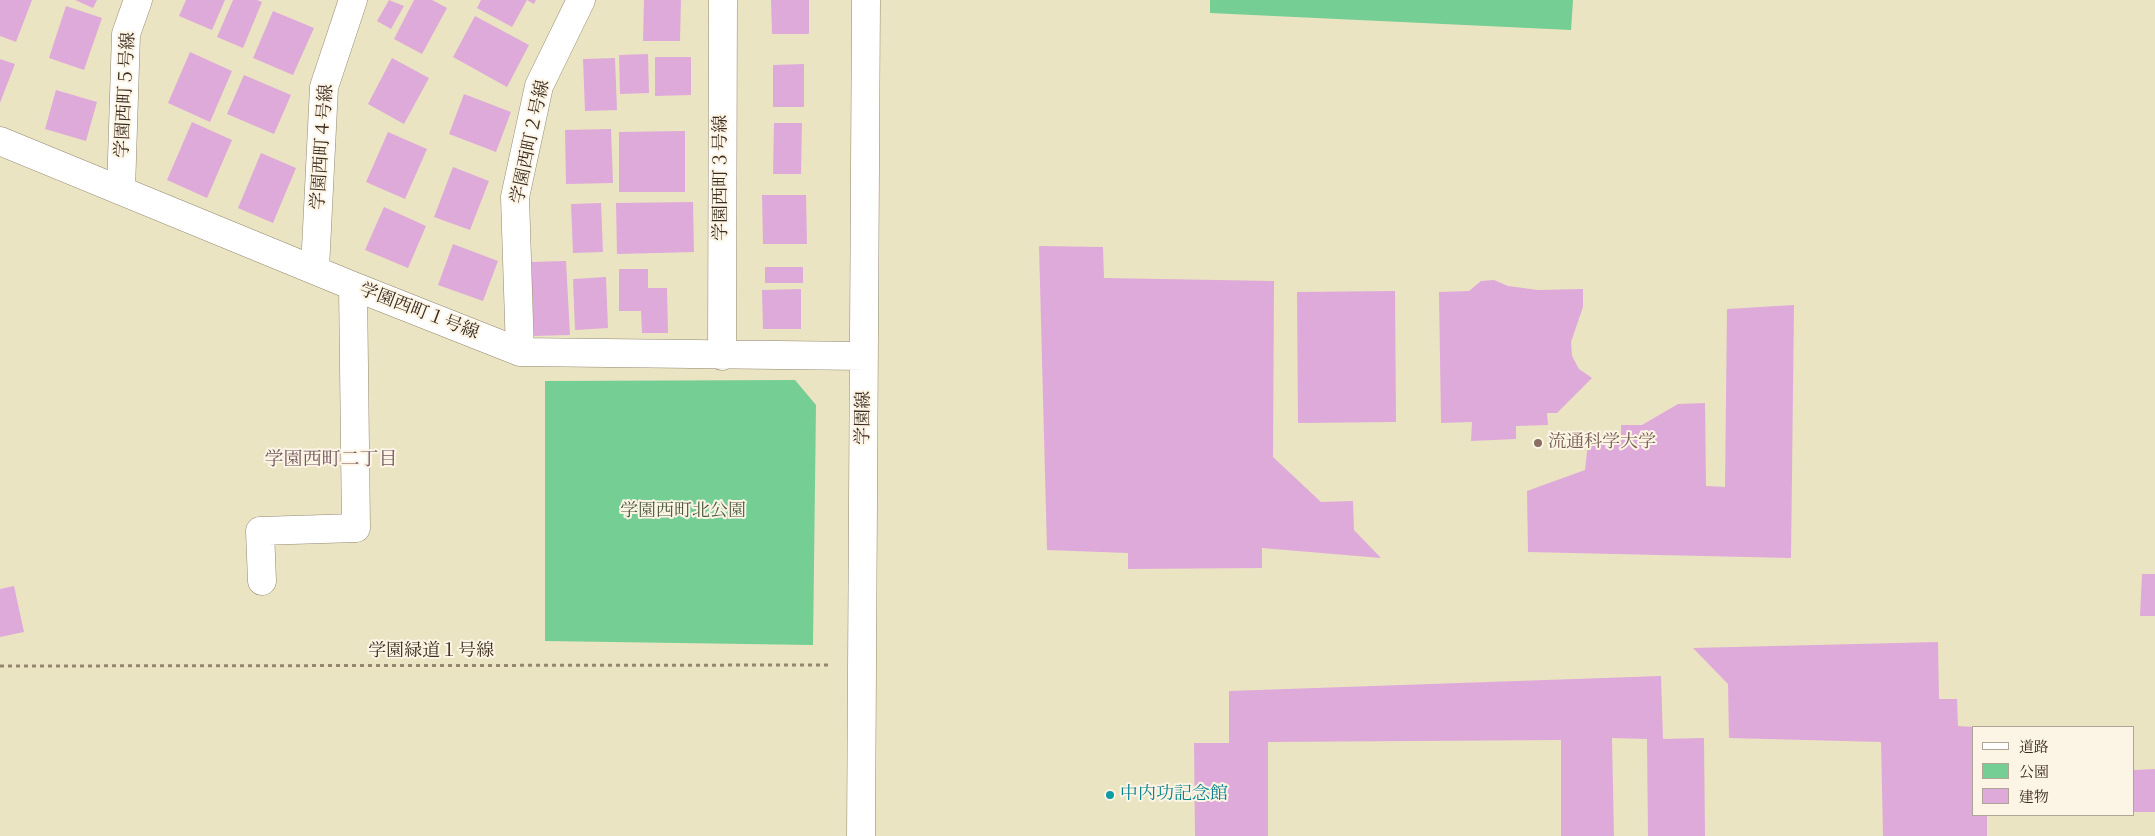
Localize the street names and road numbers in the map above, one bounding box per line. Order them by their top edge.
street label: 学園西町５号線 [112,32,140,158]
street label: 学園西町２号線 [507,78,555,206]
street label: 学園西町４号線 [308,83,338,211]
street label: 学園西町３号線 [711,115,733,241]
street label: 学園西町１号線 [356,279,482,345]
street label: 学園線 [853,391,875,445]
street label: 学園緑道１号線 [368,641,494,663]

